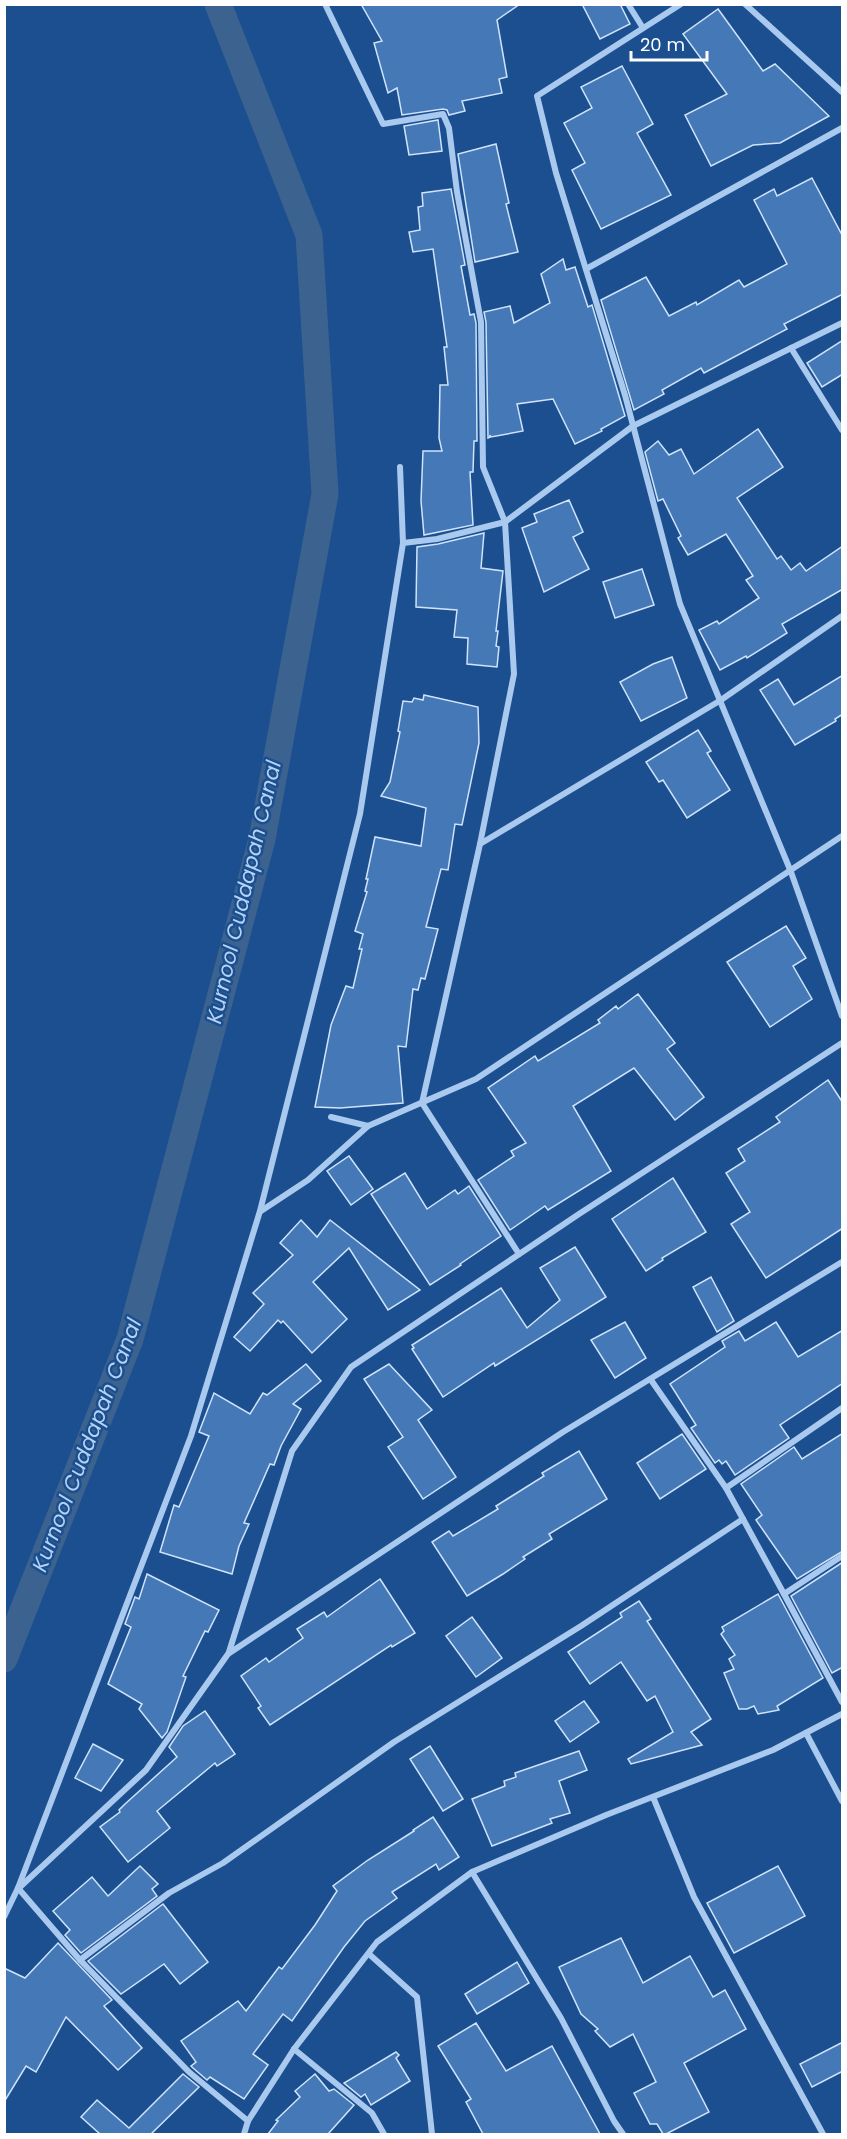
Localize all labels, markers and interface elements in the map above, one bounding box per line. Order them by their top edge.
scale bar [631,24,708,62]
text: 20 m [640,32,685,57]
water label: Kurnool Cuddapah Canal [199,757,288,1026]
water label: Kurnool Cuddapah Canal [25,1313,149,1576]

